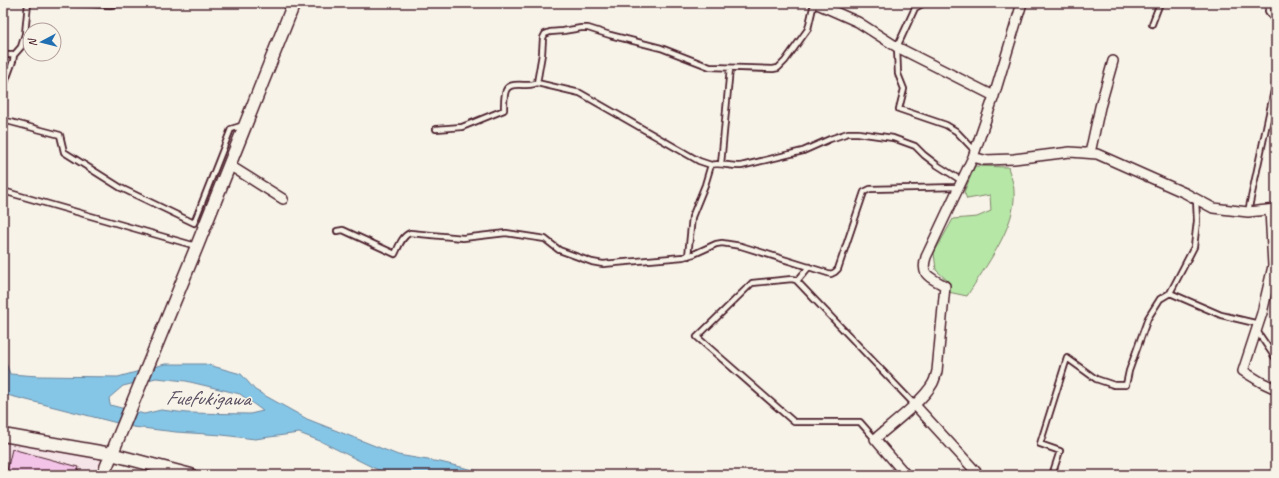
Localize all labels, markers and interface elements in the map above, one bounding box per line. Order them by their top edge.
north arrow [22,22,62,62]
text: N [24,37,39,47]
water label: Fuefukigawa [165,384,253,412]

